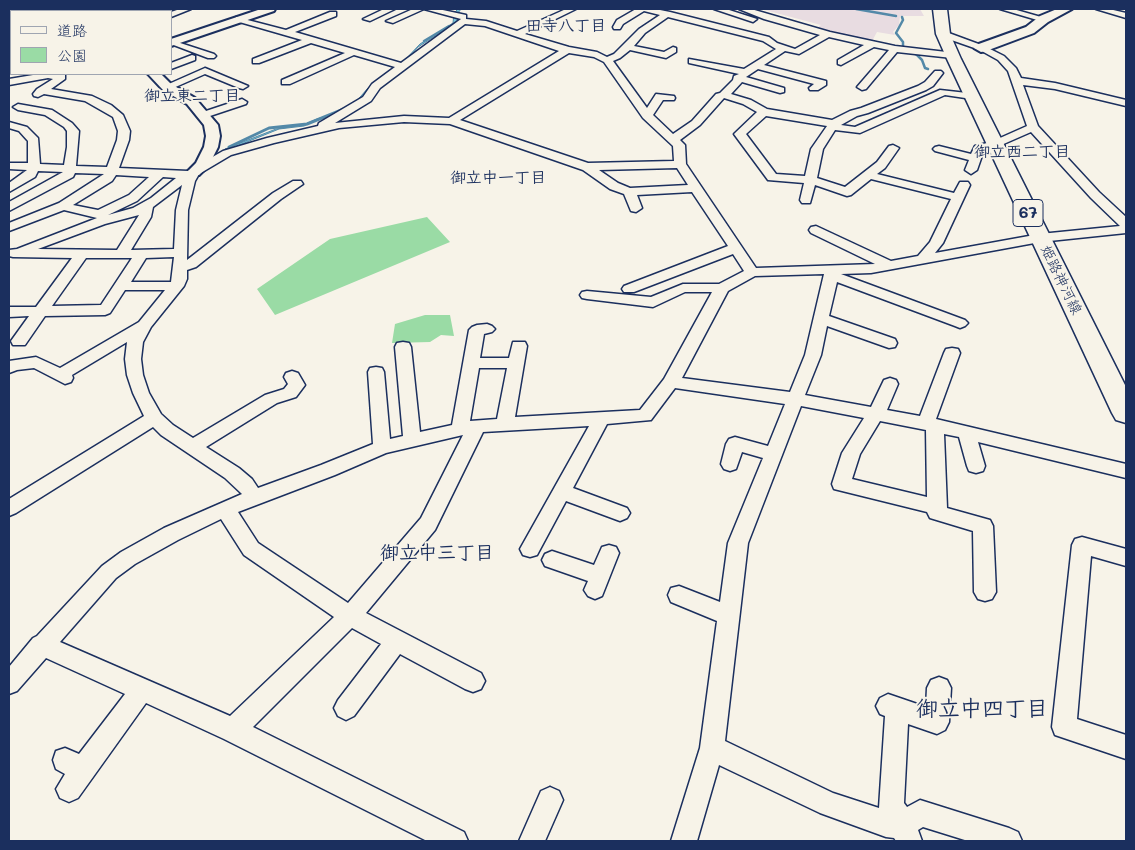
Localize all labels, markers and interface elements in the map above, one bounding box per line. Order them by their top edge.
legend [10,10,172,75]
district label: 田寺八丁目 [526,16,606,36]
text: 道路 [57,20,87,40]
text: 公園 [57,45,87,65]
district label: 御立東二丁目 [144,86,240,106]
district label: 御立西二丁目 [974,142,1070,162]
district label: 御立中一丁目 [450,168,546,188]
road number: 67 [1013,200,1043,227]
street label: 姫路神河線 [1036,242,1086,318]
district label: 御立中三丁目 [380,542,494,564]
district label: 御立中四丁目 [916,696,1048,722]

